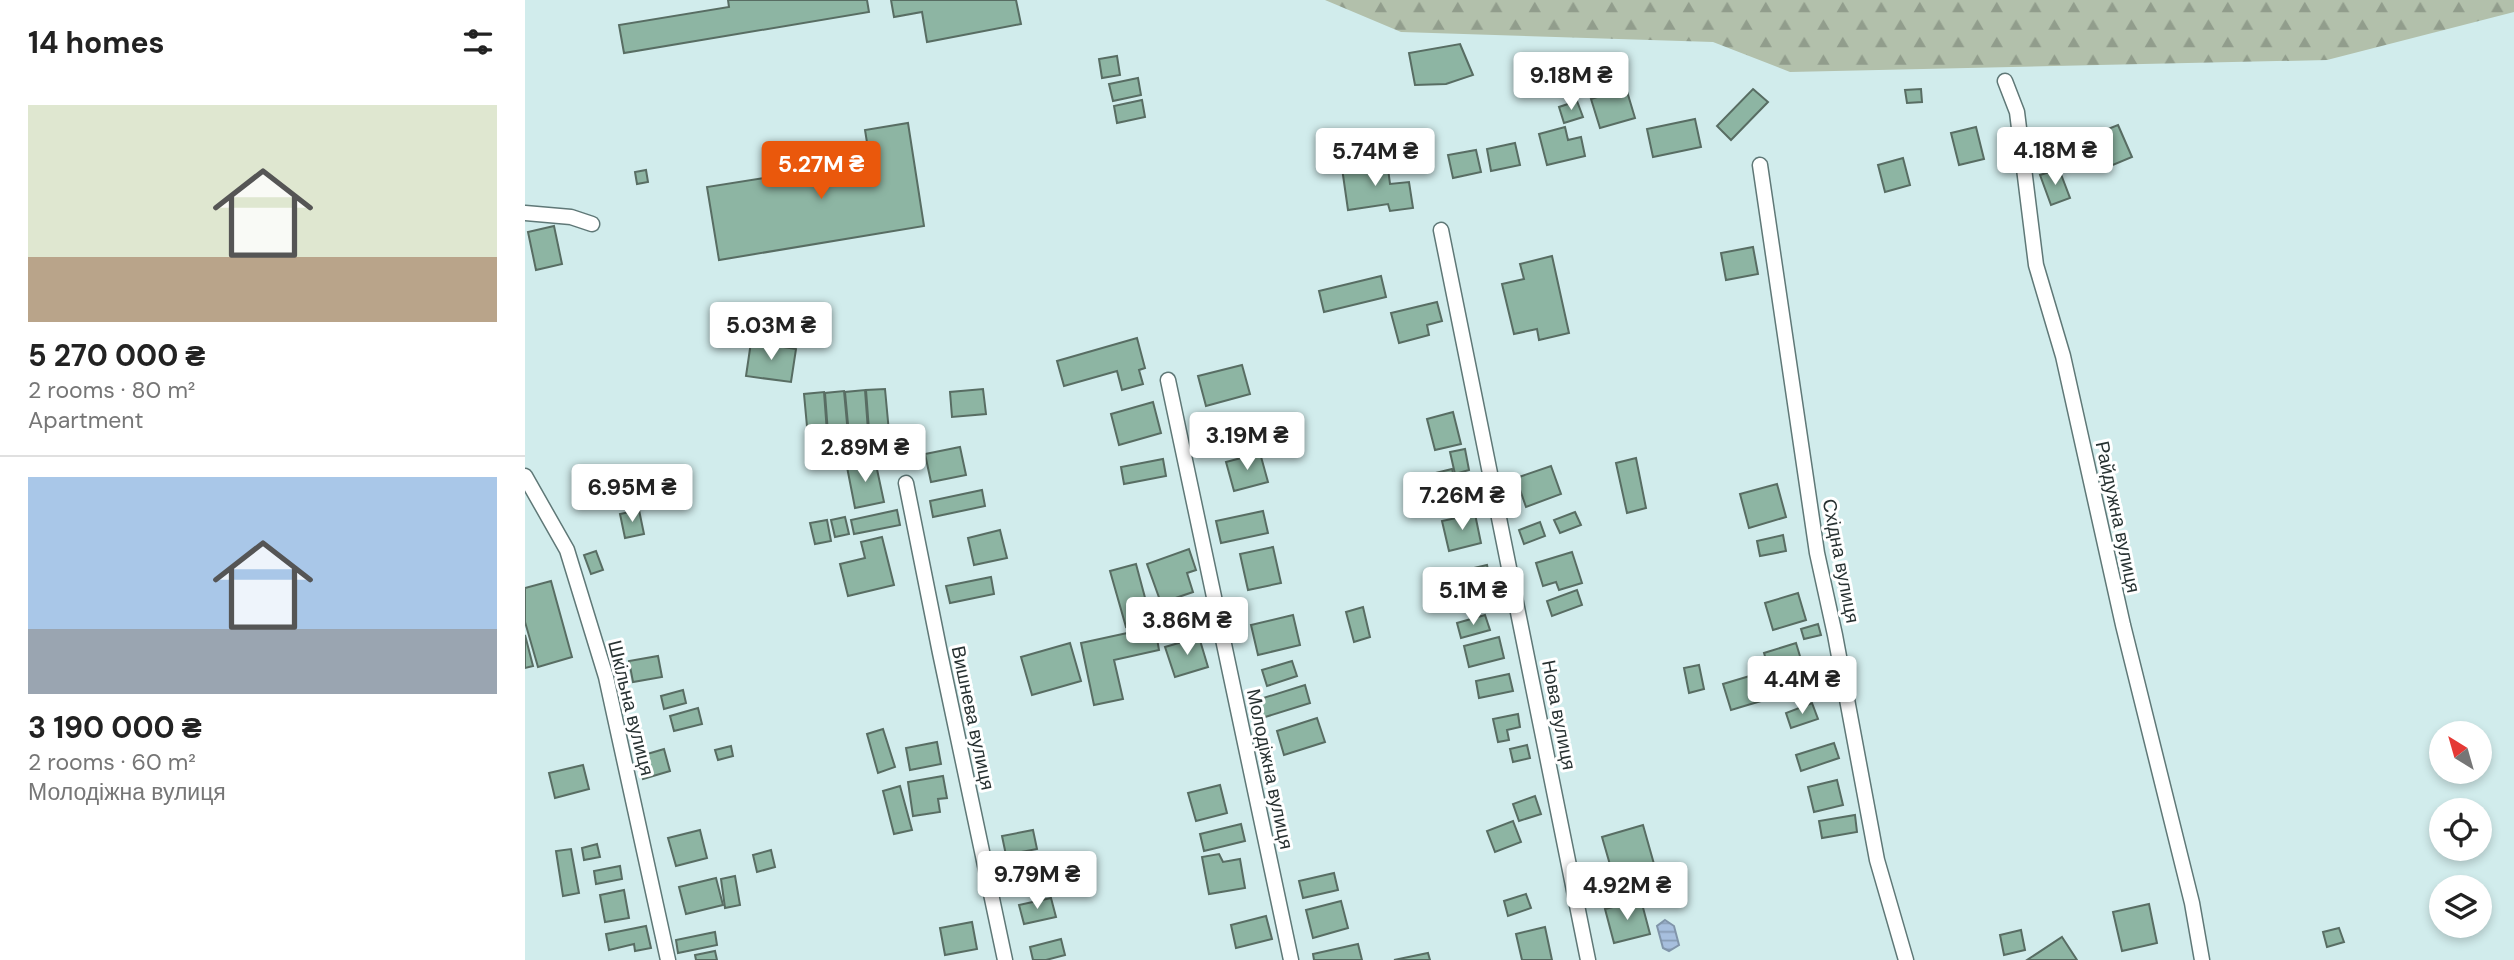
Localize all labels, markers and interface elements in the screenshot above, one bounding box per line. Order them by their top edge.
text: 14 homes [28,23,165,62]
icon: filters [459,23,497,61]
pin: 9.18M ₴ [1506,52,1636,112]
text: 9.18M ₴ [1529,60,1613,90]
pin: 5.74M ₴ [1310,128,1440,188]
pin: 4.18M ₴ [1990,128,2120,187]
text: 4.18M ₴ [2013,135,2097,165]
text: 5.74M ₴ [1332,136,1418,166]
pin: 5.27M ₴ [756,142,886,201]
text: 5.27M ₴ [778,149,864,179]
icon: home [200,150,326,276]
pin: 5.03M ₴ [706,302,836,362]
text: 5.03M ₴ [726,310,816,340]
text: 5 270 000 ₴ [28,336,205,375]
text: 2 rooms · 80 m² [28,375,195,405]
text: Apartment [28,405,143,435]
pin: 3.19M ₴ [1182,412,1312,472]
text: 3.19M ₴ [1205,420,1289,450]
pin: 2.89M ₴ [800,424,930,484]
text: 2.89M ₴ [821,432,909,462]
street label: Райдужна вулиця [2090,439,2146,595]
pin: 6.95M ₴ [567,464,697,524]
text: 6.95M ₴ [588,472,676,502]
pin: 7.26M ₴ [1397,472,1527,532]
text: 7.26M ₴ [1419,480,1505,510]
street label: Східна вулиця [1817,497,1865,625]
icon: home [200,522,326,648]
pin: 5.1M ₴ [1416,568,1530,627]
text: 5.1M ₴ [1439,575,1507,605]
pin: 3.86M ₴ [1122,598,1252,657]
text: 3.86M ₴ [1142,605,1232,635]
street label: Шкільна вулиця [602,638,660,778]
street label: Вишнева вулиця [946,644,1000,792]
pin: 4.4M ₴ [1745,656,1859,716]
street label: Нова вулиця [1536,658,1582,772]
text: 4.4M ₴ [1764,664,1840,694]
street label: Молодіжна вулиця [1241,686,1299,852]
text: 3 190 000 ₴ [28,708,202,747]
north arrow [2429,721,2492,784]
map controls [2429,721,2492,938]
text: 2 rooms · 60 m² [28,747,196,777]
text: Молодіжна вулиця [28,777,226,807]
button: locate [2429,798,2492,861]
pin: 9.79M ₴ [972,852,1102,911]
text: 9.79M ₴ [994,859,1080,889]
pin: 4.92M ₴ [1562,862,1692,922]
text: 4.92M ₴ [1583,870,1671,900]
button: layers [2429,875,2492,938]

